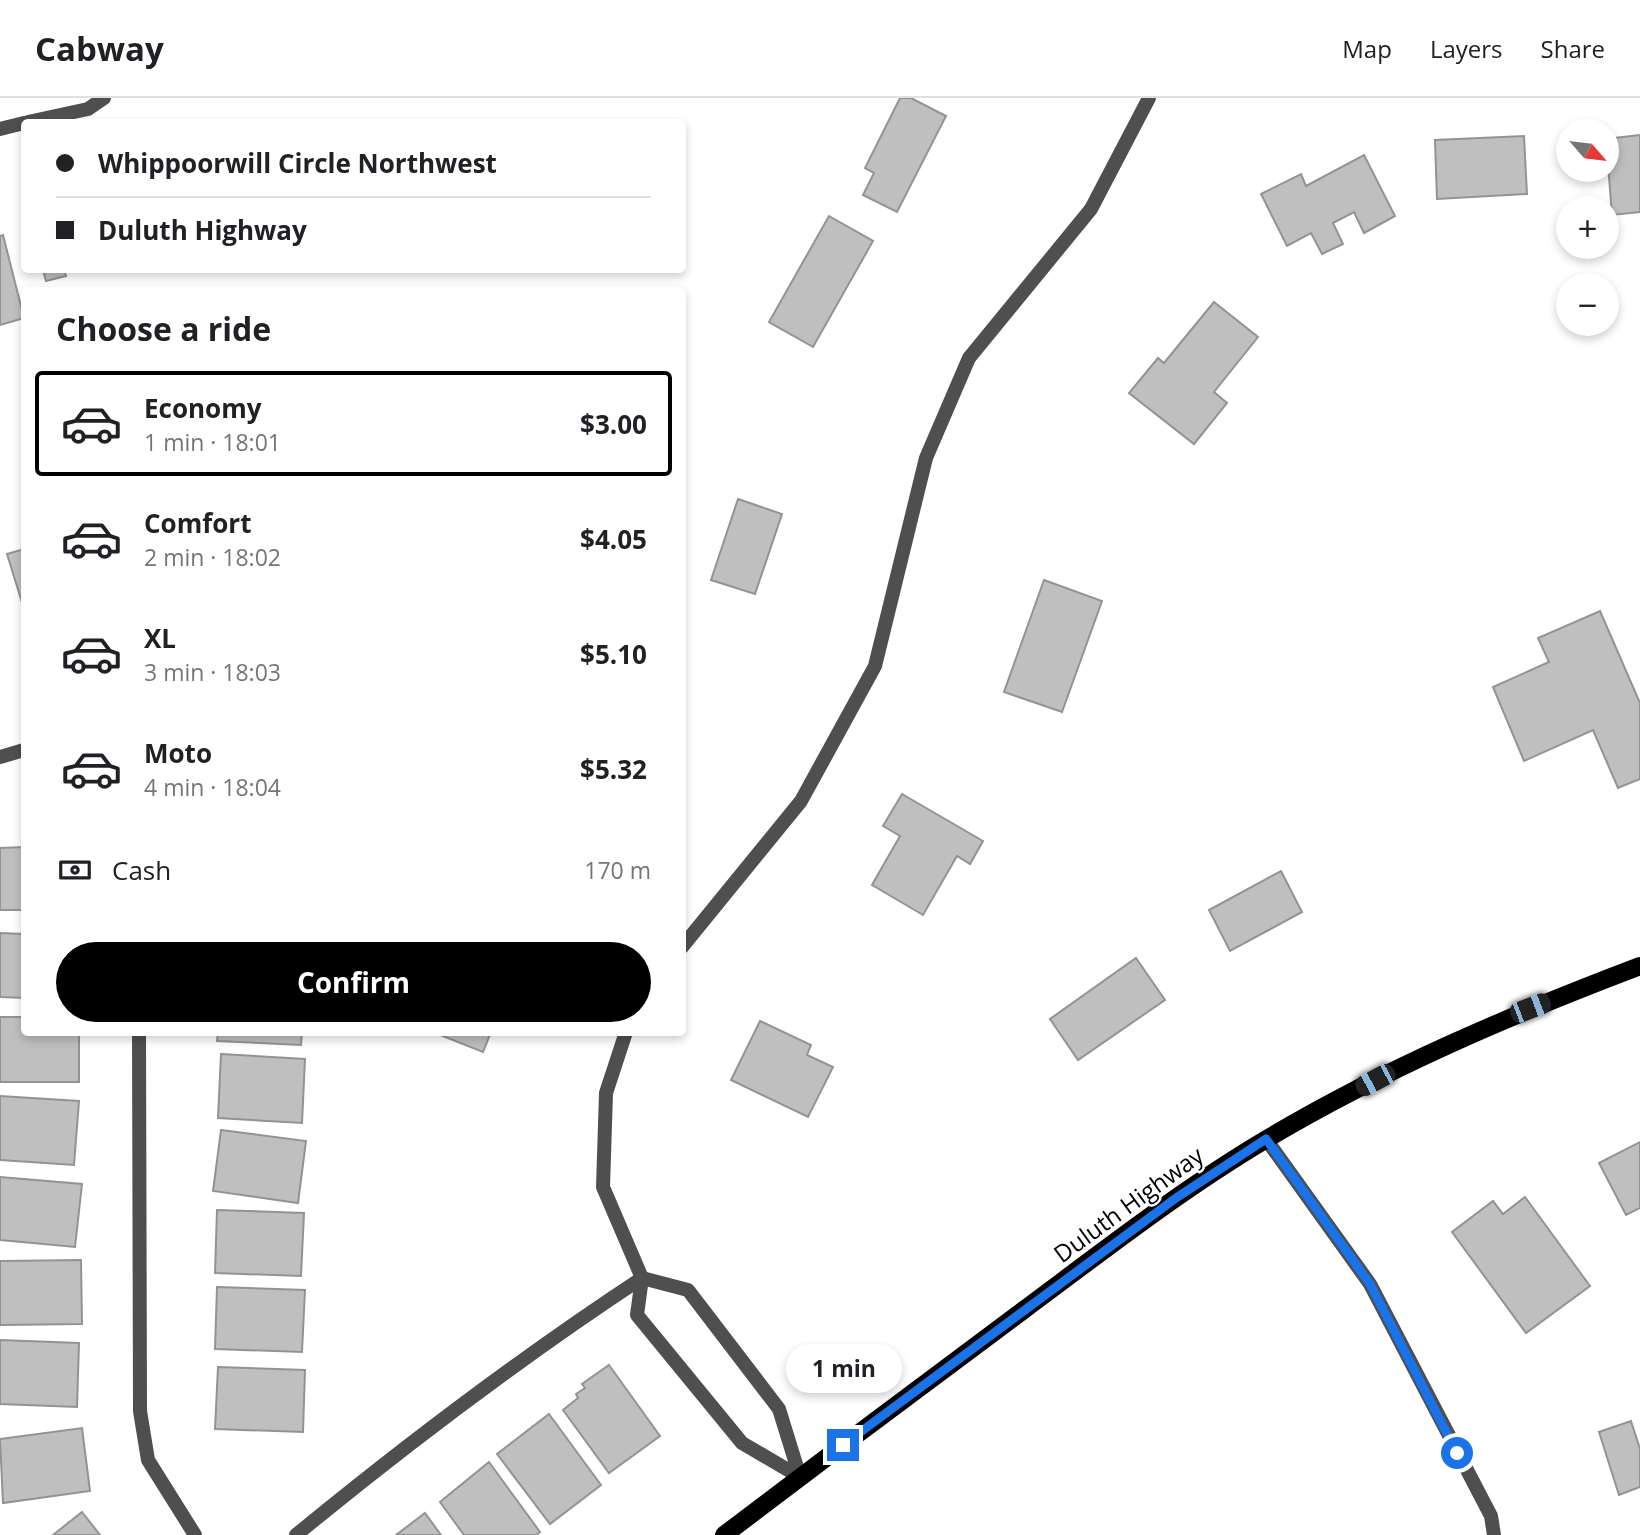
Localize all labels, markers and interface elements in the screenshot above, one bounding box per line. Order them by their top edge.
text: Cabway [35,26,164,71]
text: Map [1342,32,1392,65]
text: Layers [1430,32,1503,65]
text: Share [1541,32,1605,65]
north arrow [1556,119,1619,182]
map controls [1556,119,1619,336]
text: Whippoorwill Circle Northwest [98,145,497,181]
button: + [1556,196,1619,259]
text: Duluth Highway [98,212,307,248]
button: − [1556,273,1619,336]
text: Choose a ride [56,307,271,350]
text: Economy [144,390,262,426]
icon: car [60,392,123,455]
text: $3.00 [580,406,647,442]
text: 1 min · 18:01 [144,426,281,458]
text: Comfort [144,505,251,541]
icon: car [60,507,123,570]
text: $4.05 [580,521,647,557]
text: 2 min · 18:02 [144,541,281,573]
text: XL [144,620,176,656]
icon: car [60,622,123,685]
text: $5.10 [580,636,647,672]
text: 3 min · 18:03 [144,656,281,688]
text: Moto [144,735,212,771]
icon: car [60,737,123,800]
text: $5.32 [580,751,647,787]
text: 4 min · 18:04 [144,771,281,803]
icon: cash [56,851,94,889]
text: Cash [112,852,171,888]
text: 170 m [584,854,651,886]
button: Confirm [56,942,651,1022]
car [1507,991,1554,1025]
car [1352,1061,1399,1099]
street label: Duluth Highway [1046,1138,1210,1270]
callout: 1 min [785,1344,901,1392]
text: 1 min [812,1352,876,1384]
route end [827,1429,859,1461]
route start [1441,1437,1473,1469]

